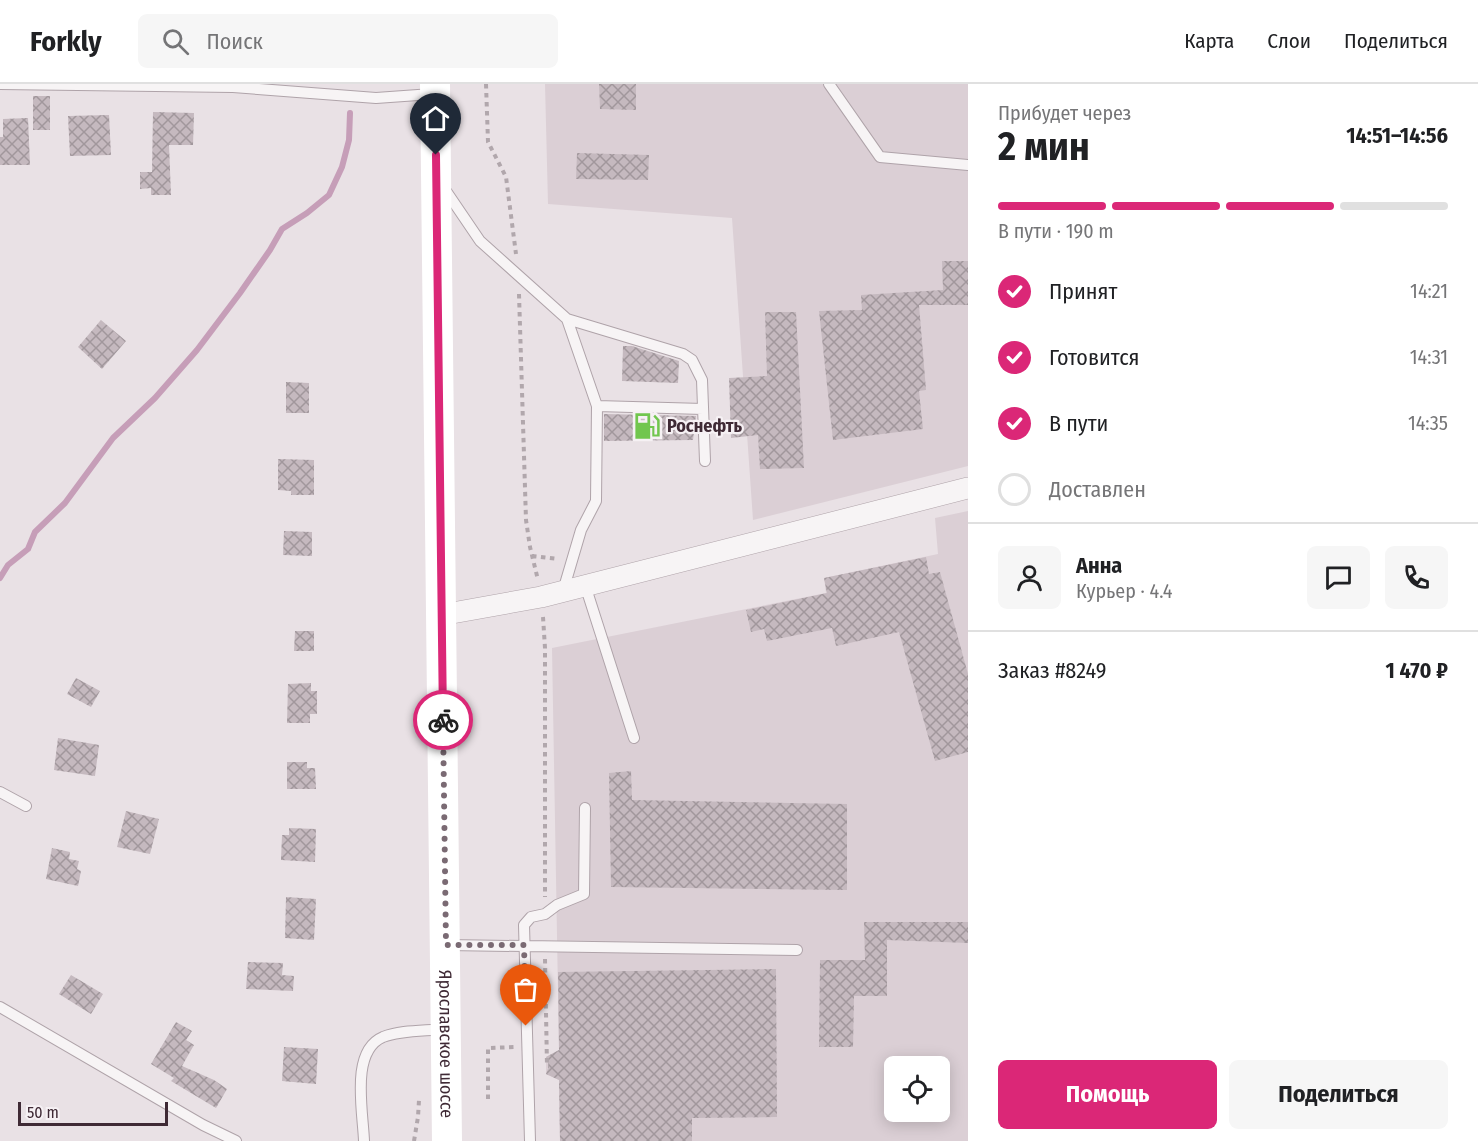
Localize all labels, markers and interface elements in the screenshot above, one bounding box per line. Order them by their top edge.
search box [138,14,558,68]
text: Forkly [30,25,102,58]
icon: search [159,25,192,58]
text: Поиск [207,28,263,55]
text: Карта [1184,28,1234,54]
text: Слои [1267,28,1311,54]
text: Поделиться [1344,28,1448,54]
pin [410,93,461,155]
text: Прибудет через [998,101,1131,125]
icon: home [419,102,452,135]
text: 14:51–14:56 [1346,122,1448,149]
text: 2 мин [998,124,1090,170]
text: В пути · 190 m [998,219,1114,243]
icon: check [998,275,1031,308]
text: Принят [1049,278,1117,305]
text: 14:21 [1410,279,1448,303]
icon: check [998,341,1031,374]
text: Готовится [1049,344,1140,371]
text: 14:31 [1410,345,1448,369]
icon: check [998,407,1031,440]
text: В пути [1049,410,1108,437]
fuel station icon: Роснефть [632,411,662,441]
text: 14:35 [1408,411,1448,435]
place label: Роснефть [667,415,742,437]
text: Доставлен [1049,476,1146,503]
button: person [998,546,1061,609]
button: chat [1307,546,1370,609]
button: phone [1385,546,1448,609]
text: Анна [1076,552,1122,579]
text: Курьер · 4.4 [1076,579,1172,603]
text: Заказ #8249 [998,657,1106,684]
text: 1 470 ₽ [1386,657,1448,684]
courier [413,690,473,750]
icon: bike [427,704,460,737]
pin [500,964,551,1026]
street label: Ярославское шоссе [434,970,458,1118]
icon: bag [509,973,542,1006]
map controls [884,1056,950,1122]
button: locate [884,1056,950,1122]
button: Помощь [998,1060,1217,1129]
button: Поделиться [1229,1060,1448,1129]
scale bar [18,1099,168,1126]
text: 50 m [27,1103,59,1122]

